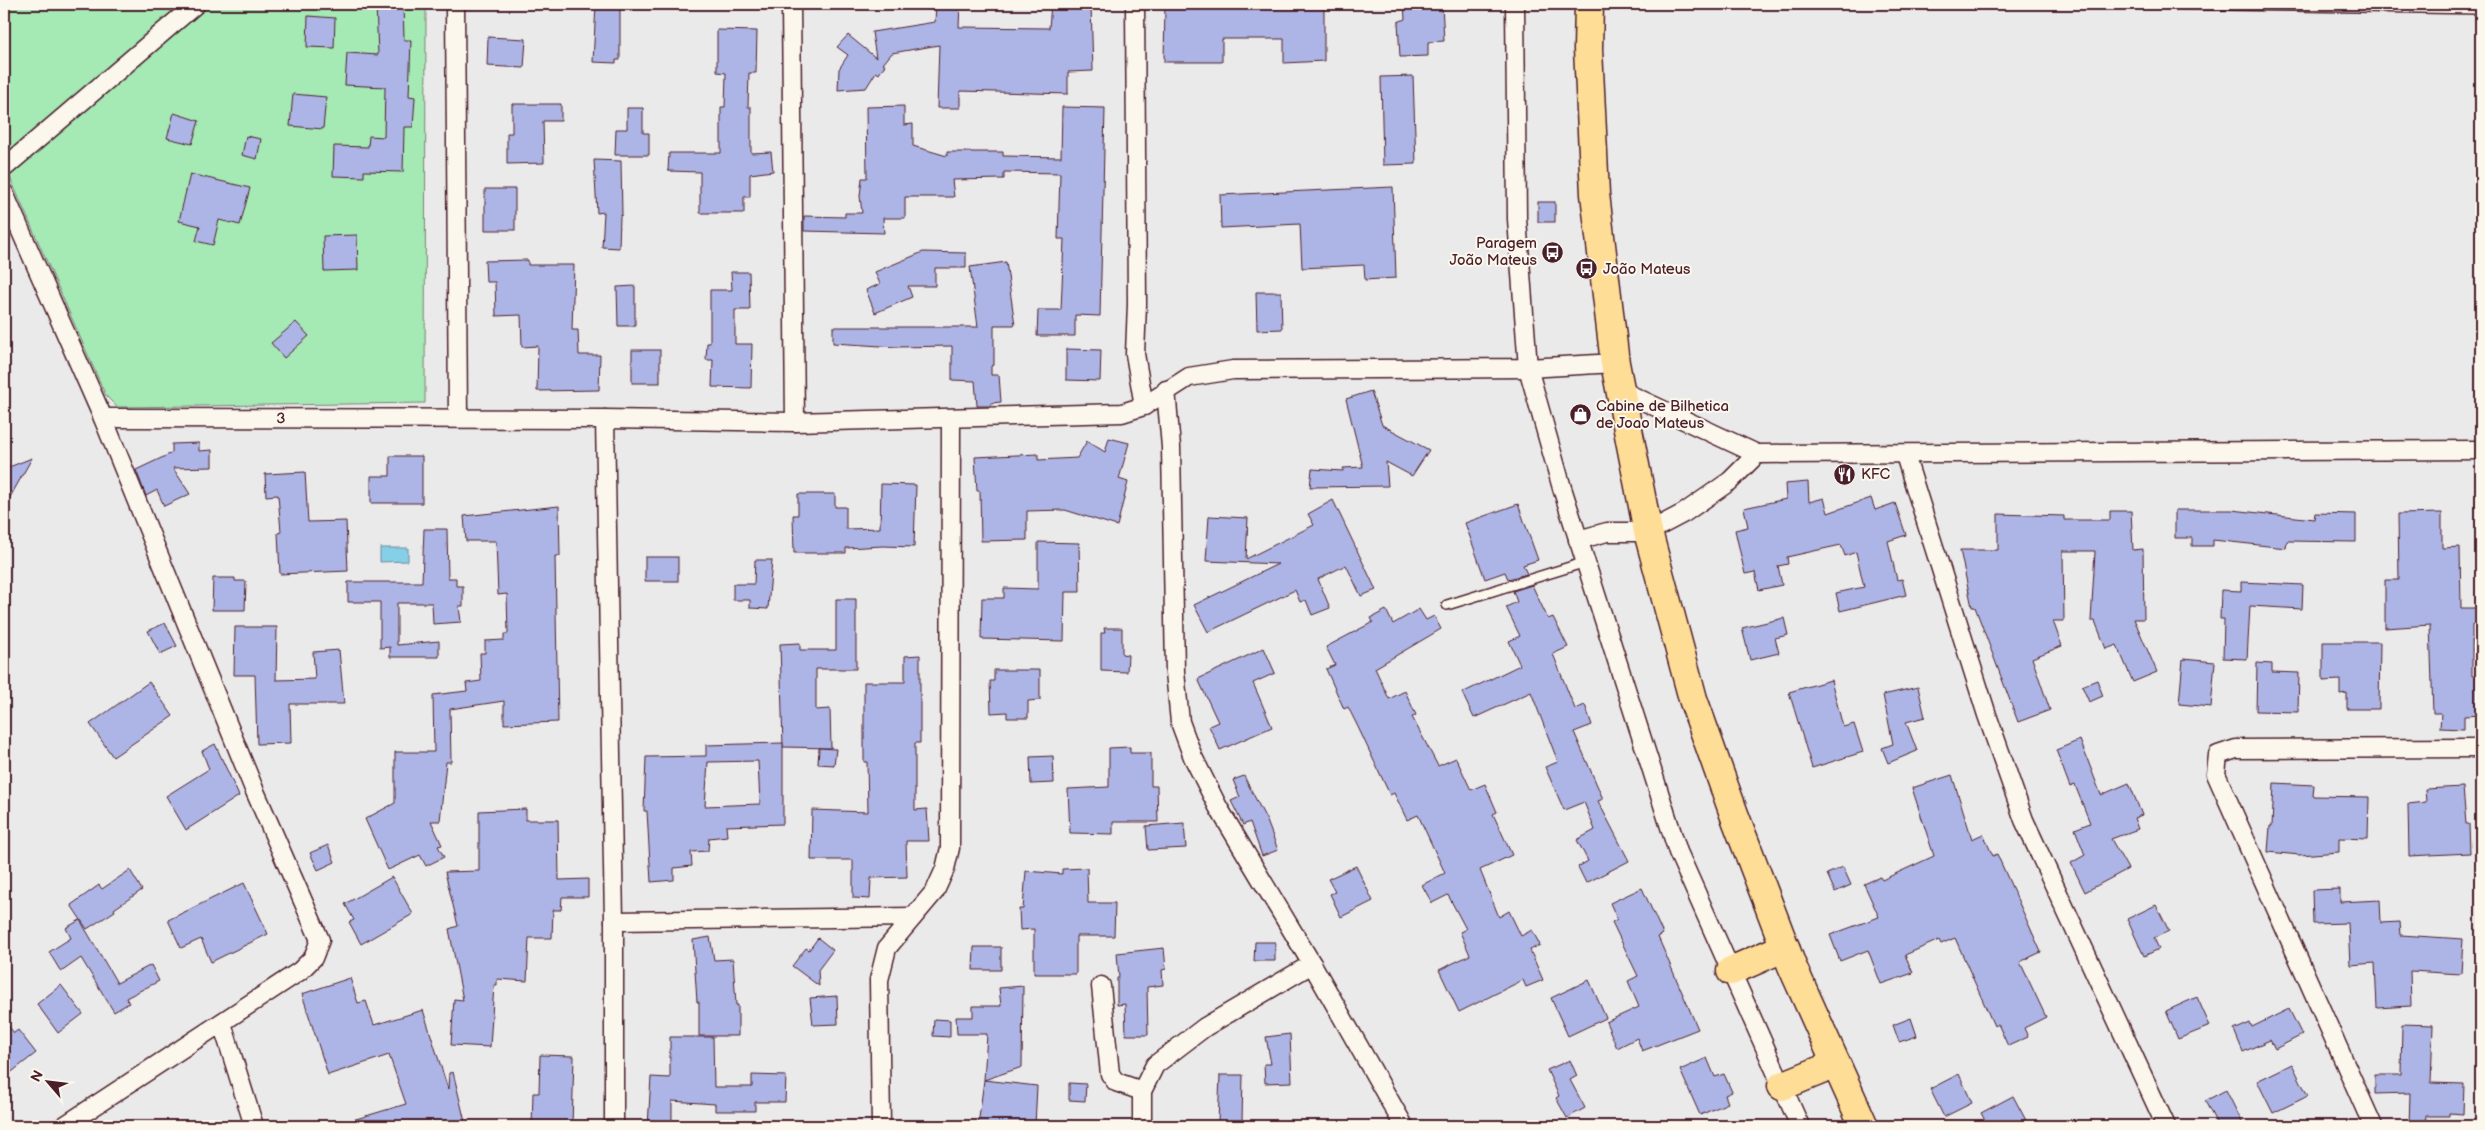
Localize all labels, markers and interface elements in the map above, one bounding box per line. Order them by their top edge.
place label: Paragem João Mateus [1450,234,1538,270]
bus stop icon: Paragem João Mateus [1541,240,1565,264]
bus stop icon: João Mateus [1575,257,1599,281]
place label: João Mateus [1603,260,1691,279]
place label: Cabine de Bilhetica de Joao Mateus [1596,397,1729,433]
shop icon: Cabine de Bilhetica de Joao Mateus [1568,403,1592,427]
street label: 3 [276,409,286,428]
restaurant icon: KFC [1833,462,1857,486]
place label: KFC [1861,465,1891,484]
north arrow [22,1058,72,1108]
text: N [27,1067,47,1085]

